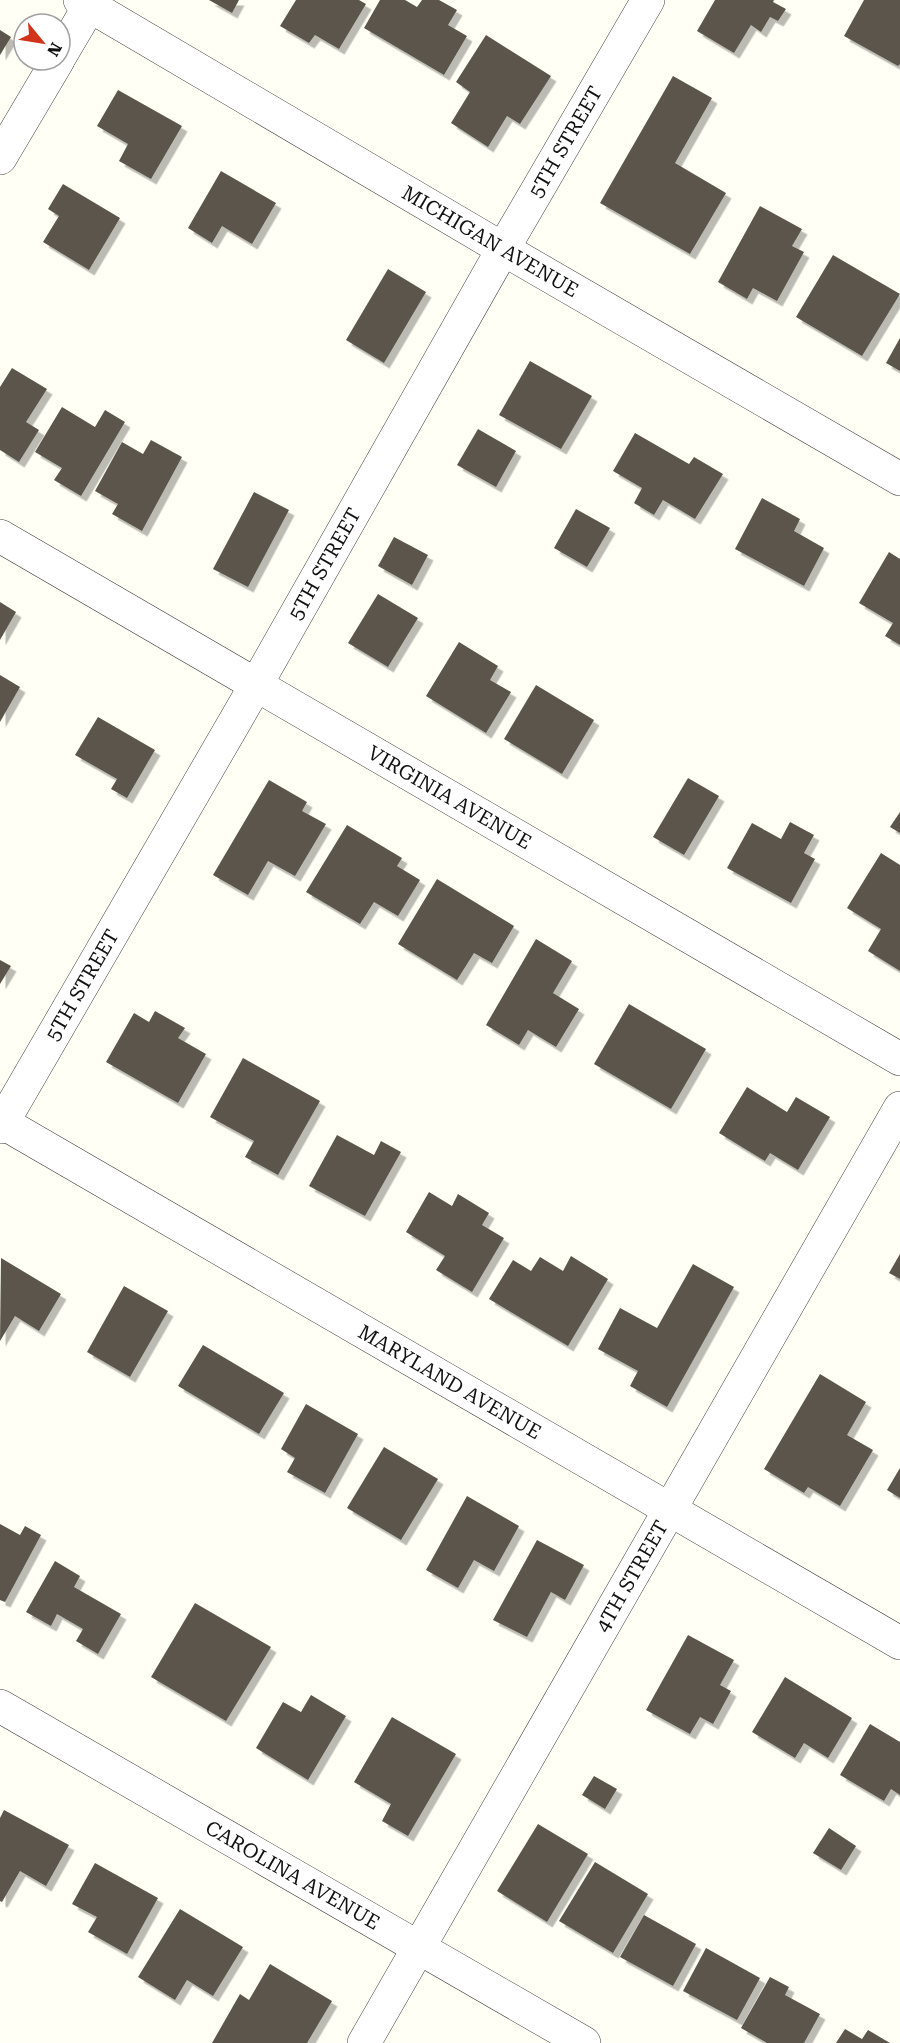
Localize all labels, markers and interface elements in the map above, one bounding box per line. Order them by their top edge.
north arrow [12,12,72,72]
text: N [43,39,66,59]
street label: 5TH STREET [524,82,607,202]
street label: MICHIGAN AVENUE [398,180,583,302]
street label: 5TH STREET [283,504,366,624]
street label: VIRGINIA AVENUE [363,740,536,854]
street label: 5TH STREET [41,925,124,1045]
street label: MARYLAND AVENUE [354,1319,546,1444]
street label: 4TH STREET [590,1516,673,1636]
street label: CAROLINA AVENUE [201,1815,384,1935]

